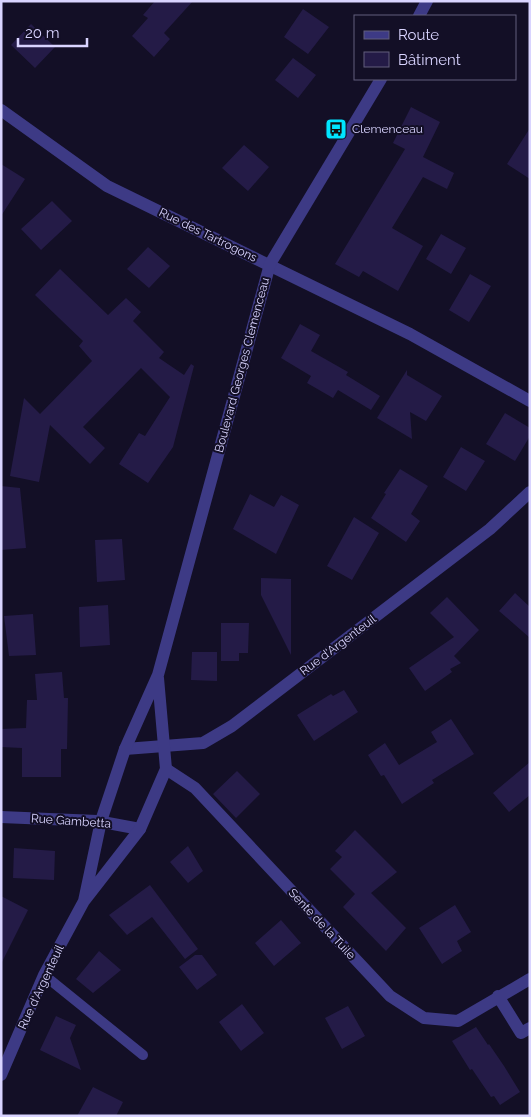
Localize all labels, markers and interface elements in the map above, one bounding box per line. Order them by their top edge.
scale bar [18,15,86,47]
legend [354,15,516,80]
text: 20 m [25,24,60,42]
text: Route [398,26,439,44]
text: Bâtiment [398,51,461,69]
bus stop icon: Clemenceau [324,117,348,141]
place label: Clemenceau [352,122,423,136]
street label: Rue des Tartrogons [157,205,259,265]
street label: Boulevard Georges Clemenceau [212,276,272,454]
street label: Rue d'Argenteuil [297,611,379,678]
street label: Rue Gambetta [31,811,111,831]
street label: Sente de la Tuile [286,886,358,962]
street label: Rue d'Argenteuil [15,942,67,1031]

